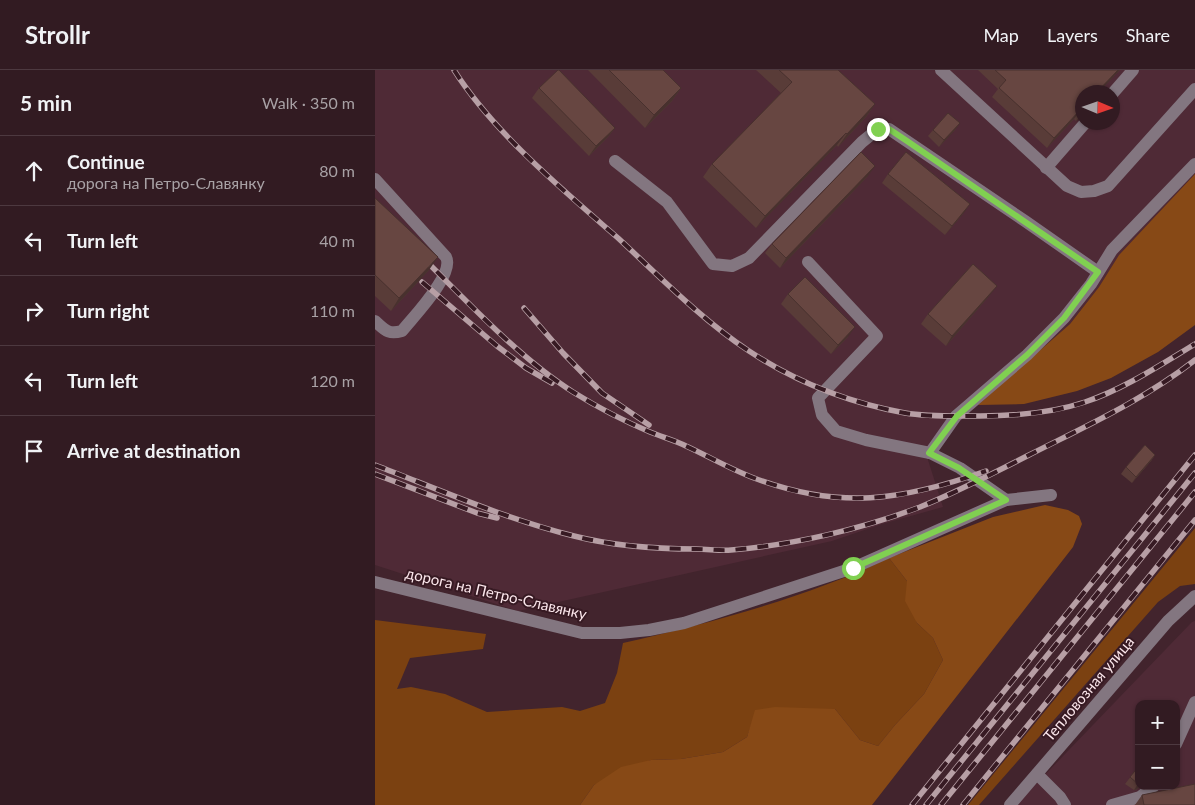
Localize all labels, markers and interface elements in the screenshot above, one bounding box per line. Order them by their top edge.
text: Strollr [25,20,90,49]
text: Map [983,24,1019,46]
text: Layers [1047,24,1098,46]
text: Share [1126,24,1170,46]
north arrow [1075,85,1120,130]
text: 5 min [20,90,72,115]
text: Walk · 350 m [262,93,355,112]
route end [867,118,890,141]
text: Continue [67,150,145,173]
icon: ahead [20,157,48,185]
text: 80 m [319,161,355,180]
text: дорога на Петро-Славянку [67,173,265,192]
icon: left [20,227,48,255]
text: Turn left [67,229,138,252]
text: 40 m [319,231,355,250]
icon: right [20,297,48,325]
text: Turn right [67,299,149,322]
text: 110 m [310,301,355,320]
icon: left [20,367,48,395]
text: Turn left [67,369,138,392]
text: 120 m [310,371,355,390]
icon: arrive [20,437,48,465]
text: Arrive at destination [67,439,240,462]
route start [842,557,865,580]
street label: дорога на Петро-Славянку [404,563,589,623]
street label: Тепловозная улица [1039,632,1137,744]
map controls [1135,700,1180,790]
button: + [1135,700,1180,745]
button: − [1135,745,1180,790]

